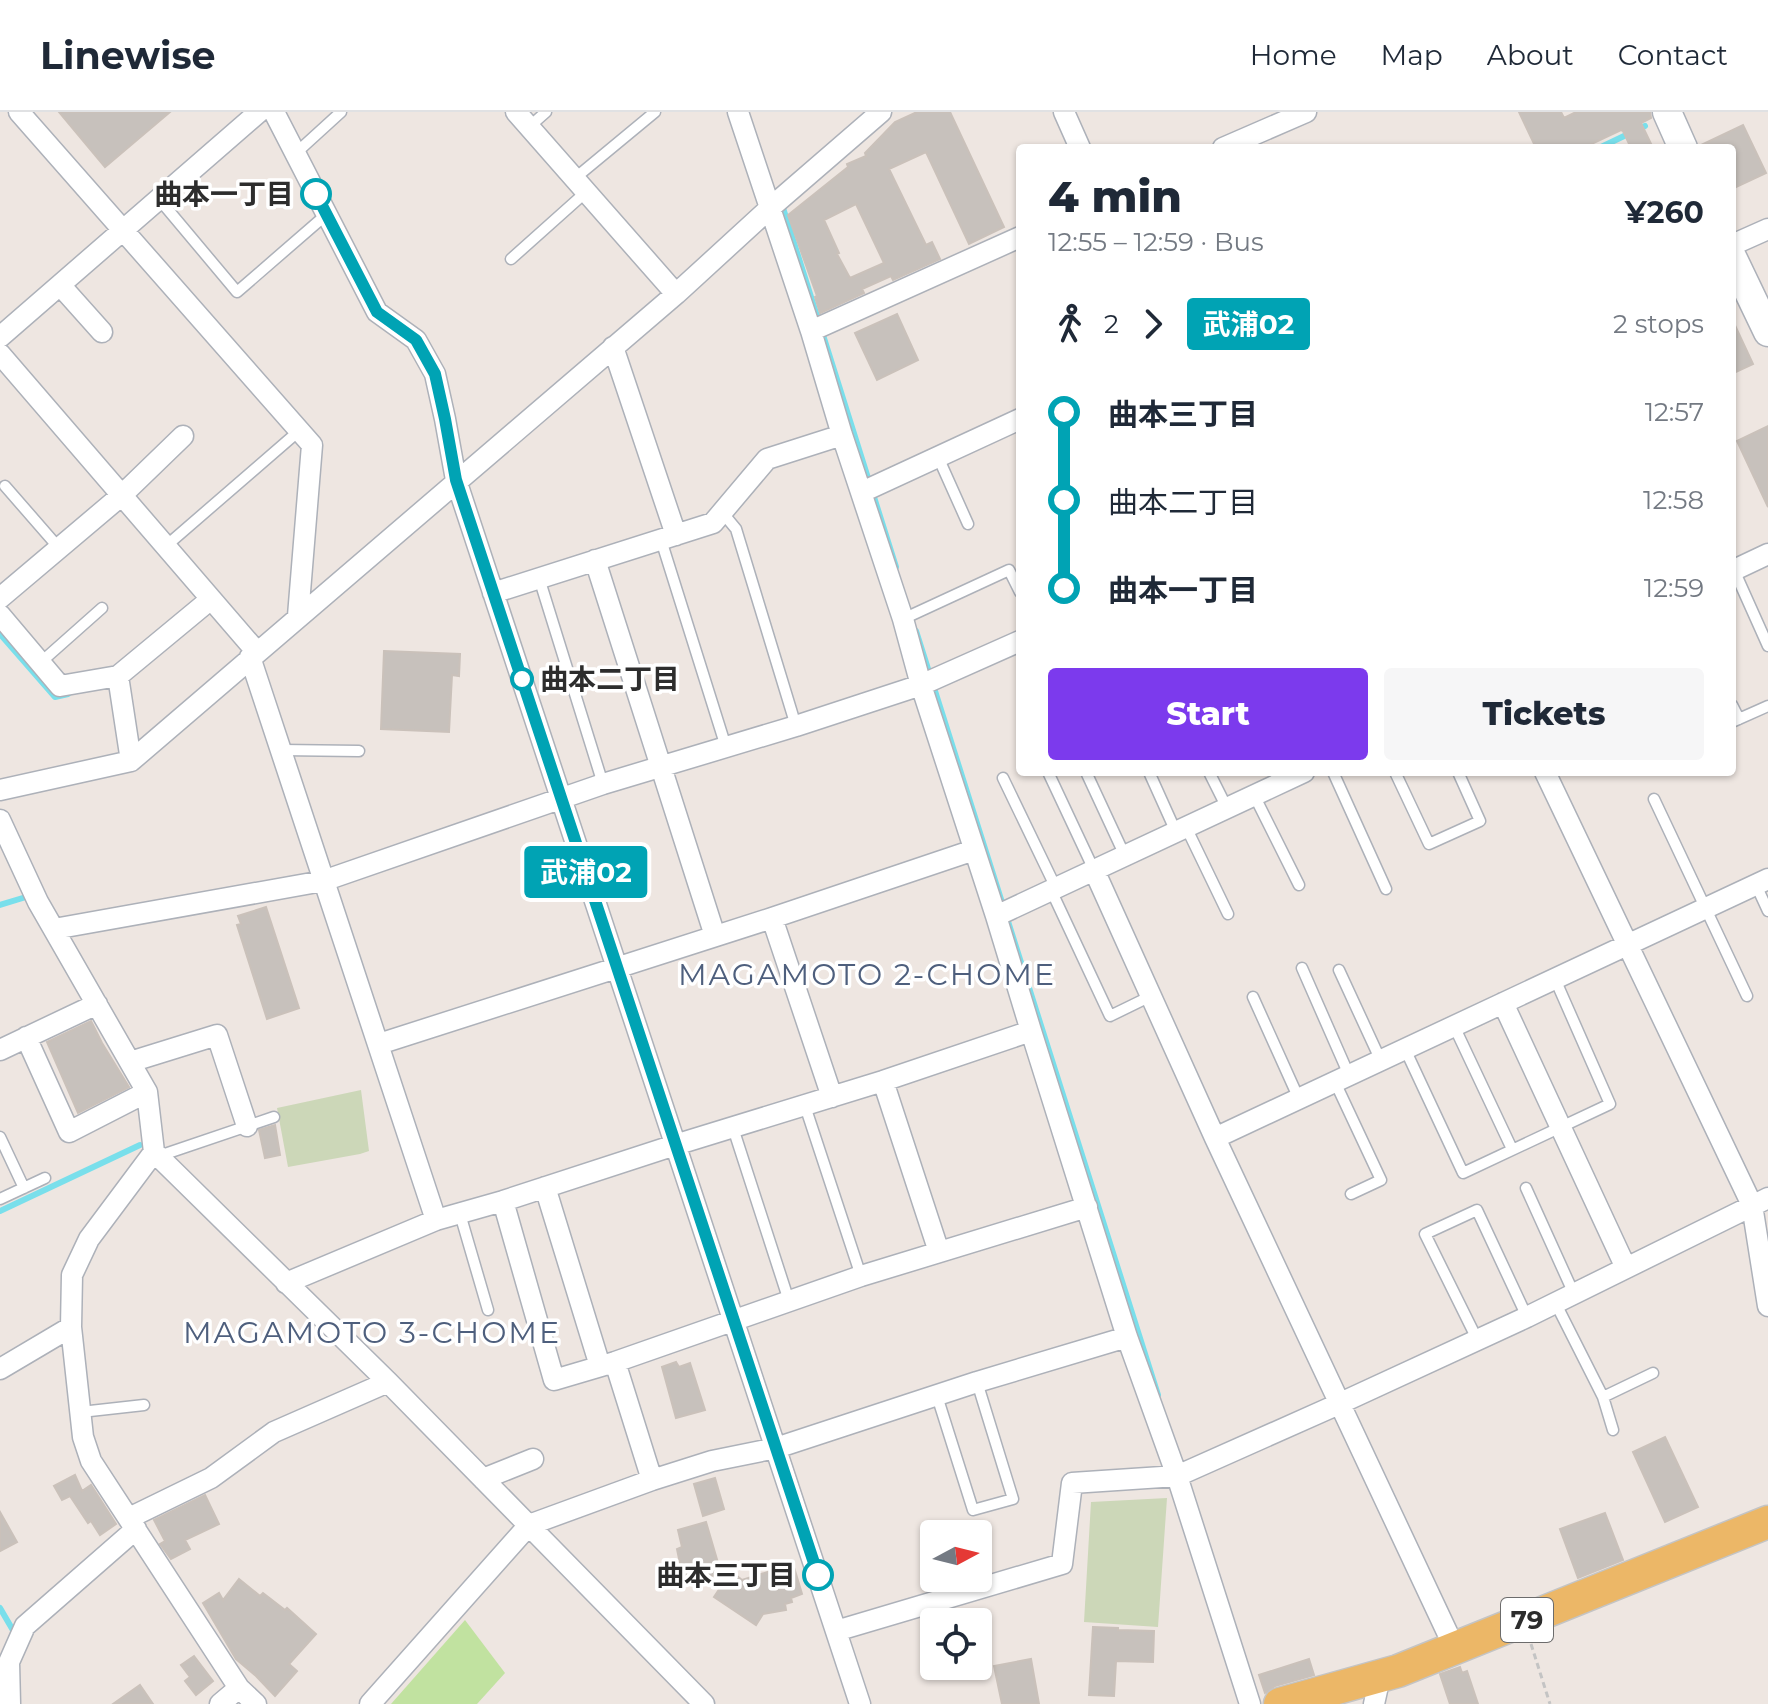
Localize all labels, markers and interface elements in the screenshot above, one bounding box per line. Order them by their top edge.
text: Linewise [40,32,216,79]
text: Home [1250,38,1337,72]
text: Map [1381,38,1443,72]
text: About [1487,38,1574,72]
text: Contact [1618,38,1728,72]
text: 4 min [1048,169,1182,223]
place label: 曲本一丁目 [154,177,294,211]
marker: 曲本一丁目 [301,179,331,209]
text: ¥260 [1625,194,1704,231]
text: 12:55 – 12:59 · Bus [1048,226,1264,258]
icon: walk [1048,302,1092,346]
icon: forward [1131,302,1175,346]
text: 武浦02 [1203,307,1294,341]
text: 2 [1104,308,1119,340]
text: 2 stops [1613,308,1704,340]
text: 曲本三丁目 [1108,396,1258,433]
text: 12:57 [1645,396,1704,428]
text: 曲本二丁目 [1108,484,1258,521]
text: 12:58 [1643,484,1704,516]
text: 曲本一丁目 [1108,572,1258,609]
text: 12:59 [1644,572,1704,604]
place label: 曲本二丁目 [540,662,680,696]
marker: 曲本二丁目 [511,668,533,690]
button: Start [1048,668,1368,760]
button: Tickets [1384,668,1704,760]
line badge: 武浦02 [530,846,642,898]
text: 武浦02 [540,855,632,889]
district label: MAGAMOTO 2-CHOME [678,956,1056,993]
district label: MAGAMOTO 3-CHOME [183,1314,561,1351]
north arrow [920,1520,992,1592]
map controls [920,1520,992,1680]
place label: 曲本三丁目 [656,1558,796,1592]
marker: 曲本三丁目 [803,1560,833,1590]
road number: 79 [1501,1598,1553,1642]
button: locate [920,1608,992,1680]

